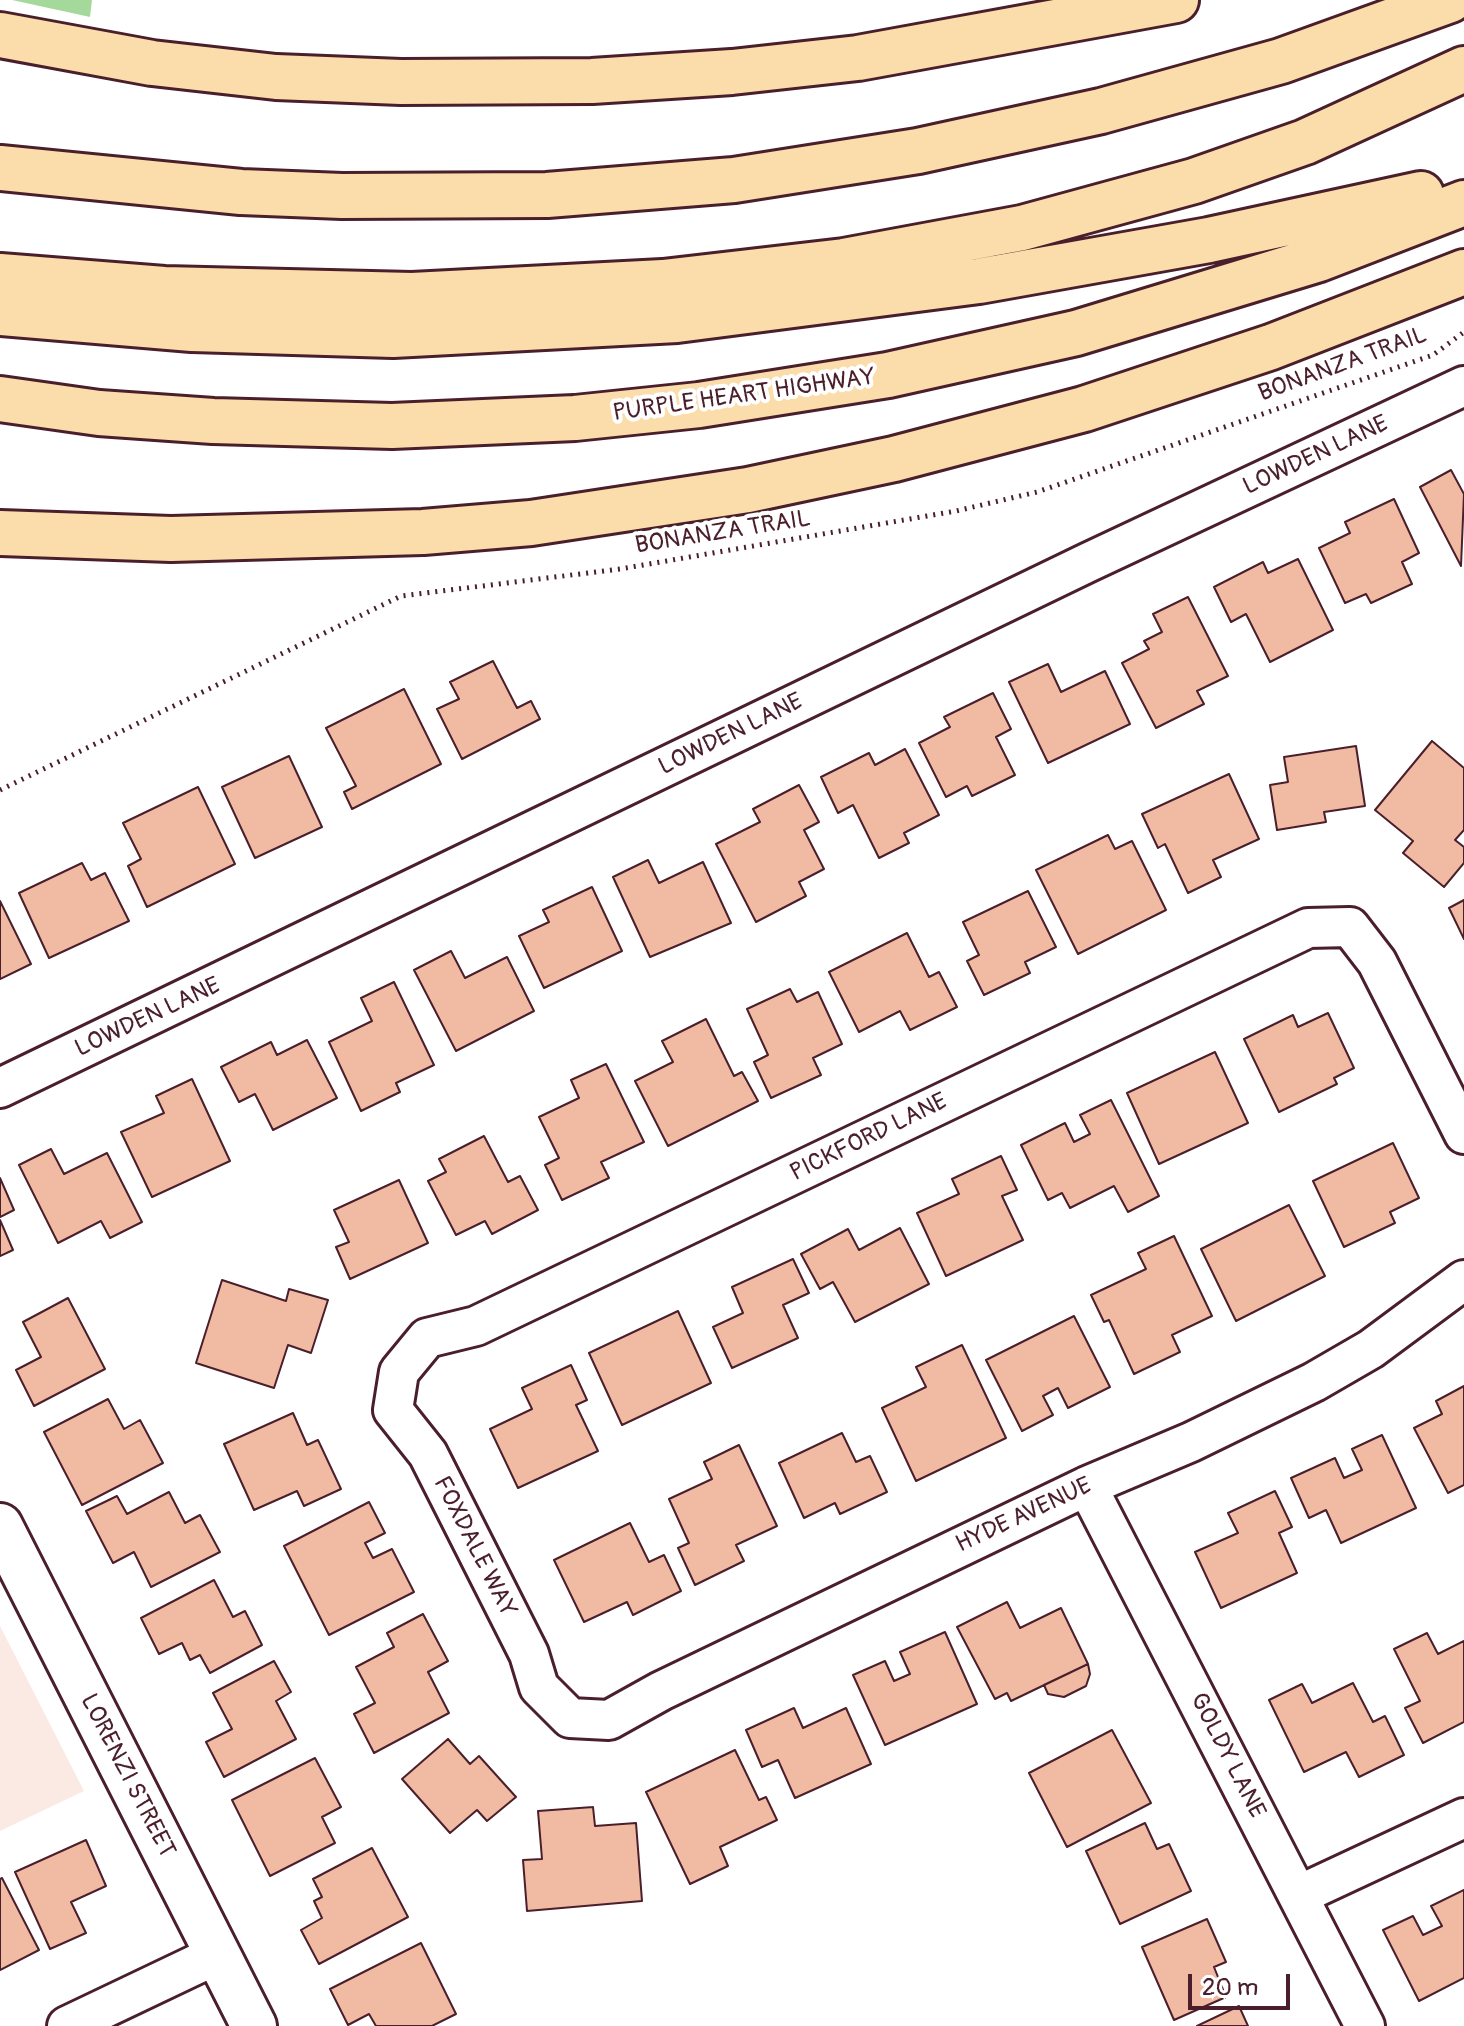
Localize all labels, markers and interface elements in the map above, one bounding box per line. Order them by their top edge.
street label: BONANZA TRAIL [1255,321,1431,409]
street label: PURPLE HEART HIGHWAY [611,363,877,429]
street label: LOWDEN LANE [1239,410,1393,502]
street label: BONANZA TRAIL [633,505,813,561]
street label: LOWDEN LANE [654,688,808,782]
street label: LOWDEN LANE [71,972,225,1064]
street label: PICKFORD LANE [786,1088,952,1188]
street label: FOXDALE WAY [426,1472,522,1622]
street label: HYDE AVENUE [952,1472,1096,1560]
street label: LORENZI STREET [73,1689,181,1863]
street label: GOLDY LANE [1183,1689,1271,1823]
scale bar [1192,1958,1294,2008]
text: 20 m [1202,1973,1258,2002]

